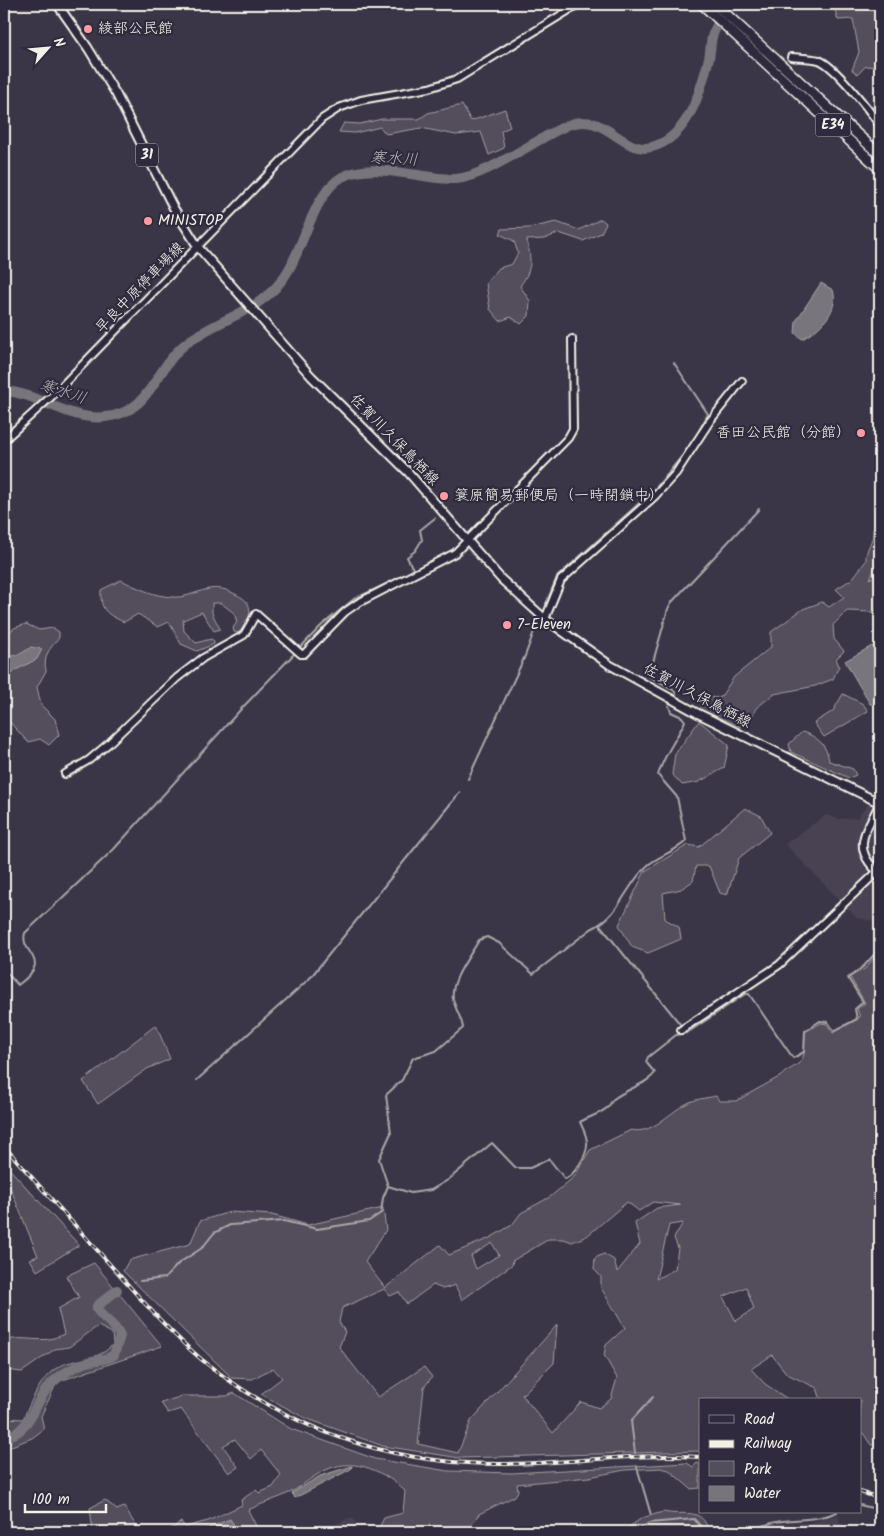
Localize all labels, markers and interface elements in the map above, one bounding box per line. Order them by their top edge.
place label: 綾部公民館 [98,17,173,41]
north arrow [22,22,72,72]
marker: 綾部公民館 [82,23,94,35]
text: N [47,34,71,52]
road number: E34 [816,114,850,136]
road number: 31 [136,144,158,166]
water label: 寒水川 [369,145,419,173]
place label: MINISTOP [158,209,223,233]
marker: MINISTOP [142,215,154,227]
street label: 早良中原停車場線 [90,236,190,340]
water label: 寒水川 [36,373,90,411]
street label: 佐賀川久保鳥栖線 [344,388,444,492]
place label: 香田公民館（分館） [716,421,851,445]
marker: 香田公民館（分館） [855,427,867,439]
place label: 簑原簡易郵便局（一時閉鎖中） [454,484,664,508]
marker: 簑原簡易郵便局（一時閉鎖中） [438,490,450,502]
place label: 7-Eleven [517,613,571,637]
marker: 7-Eleven [501,619,513,631]
street label: 佐賀川久保鳥栖線 [638,657,756,735]
legend [699,1398,862,1514]
text: Road [744,1408,775,1432]
text: Railway [744,1432,792,1456]
text: Park [744,1458,772,1482]
scale bar [25,1481,106,1513]
text: Water [744,1482,781,1506]
text: 100 m [32,1488,70,1512]

